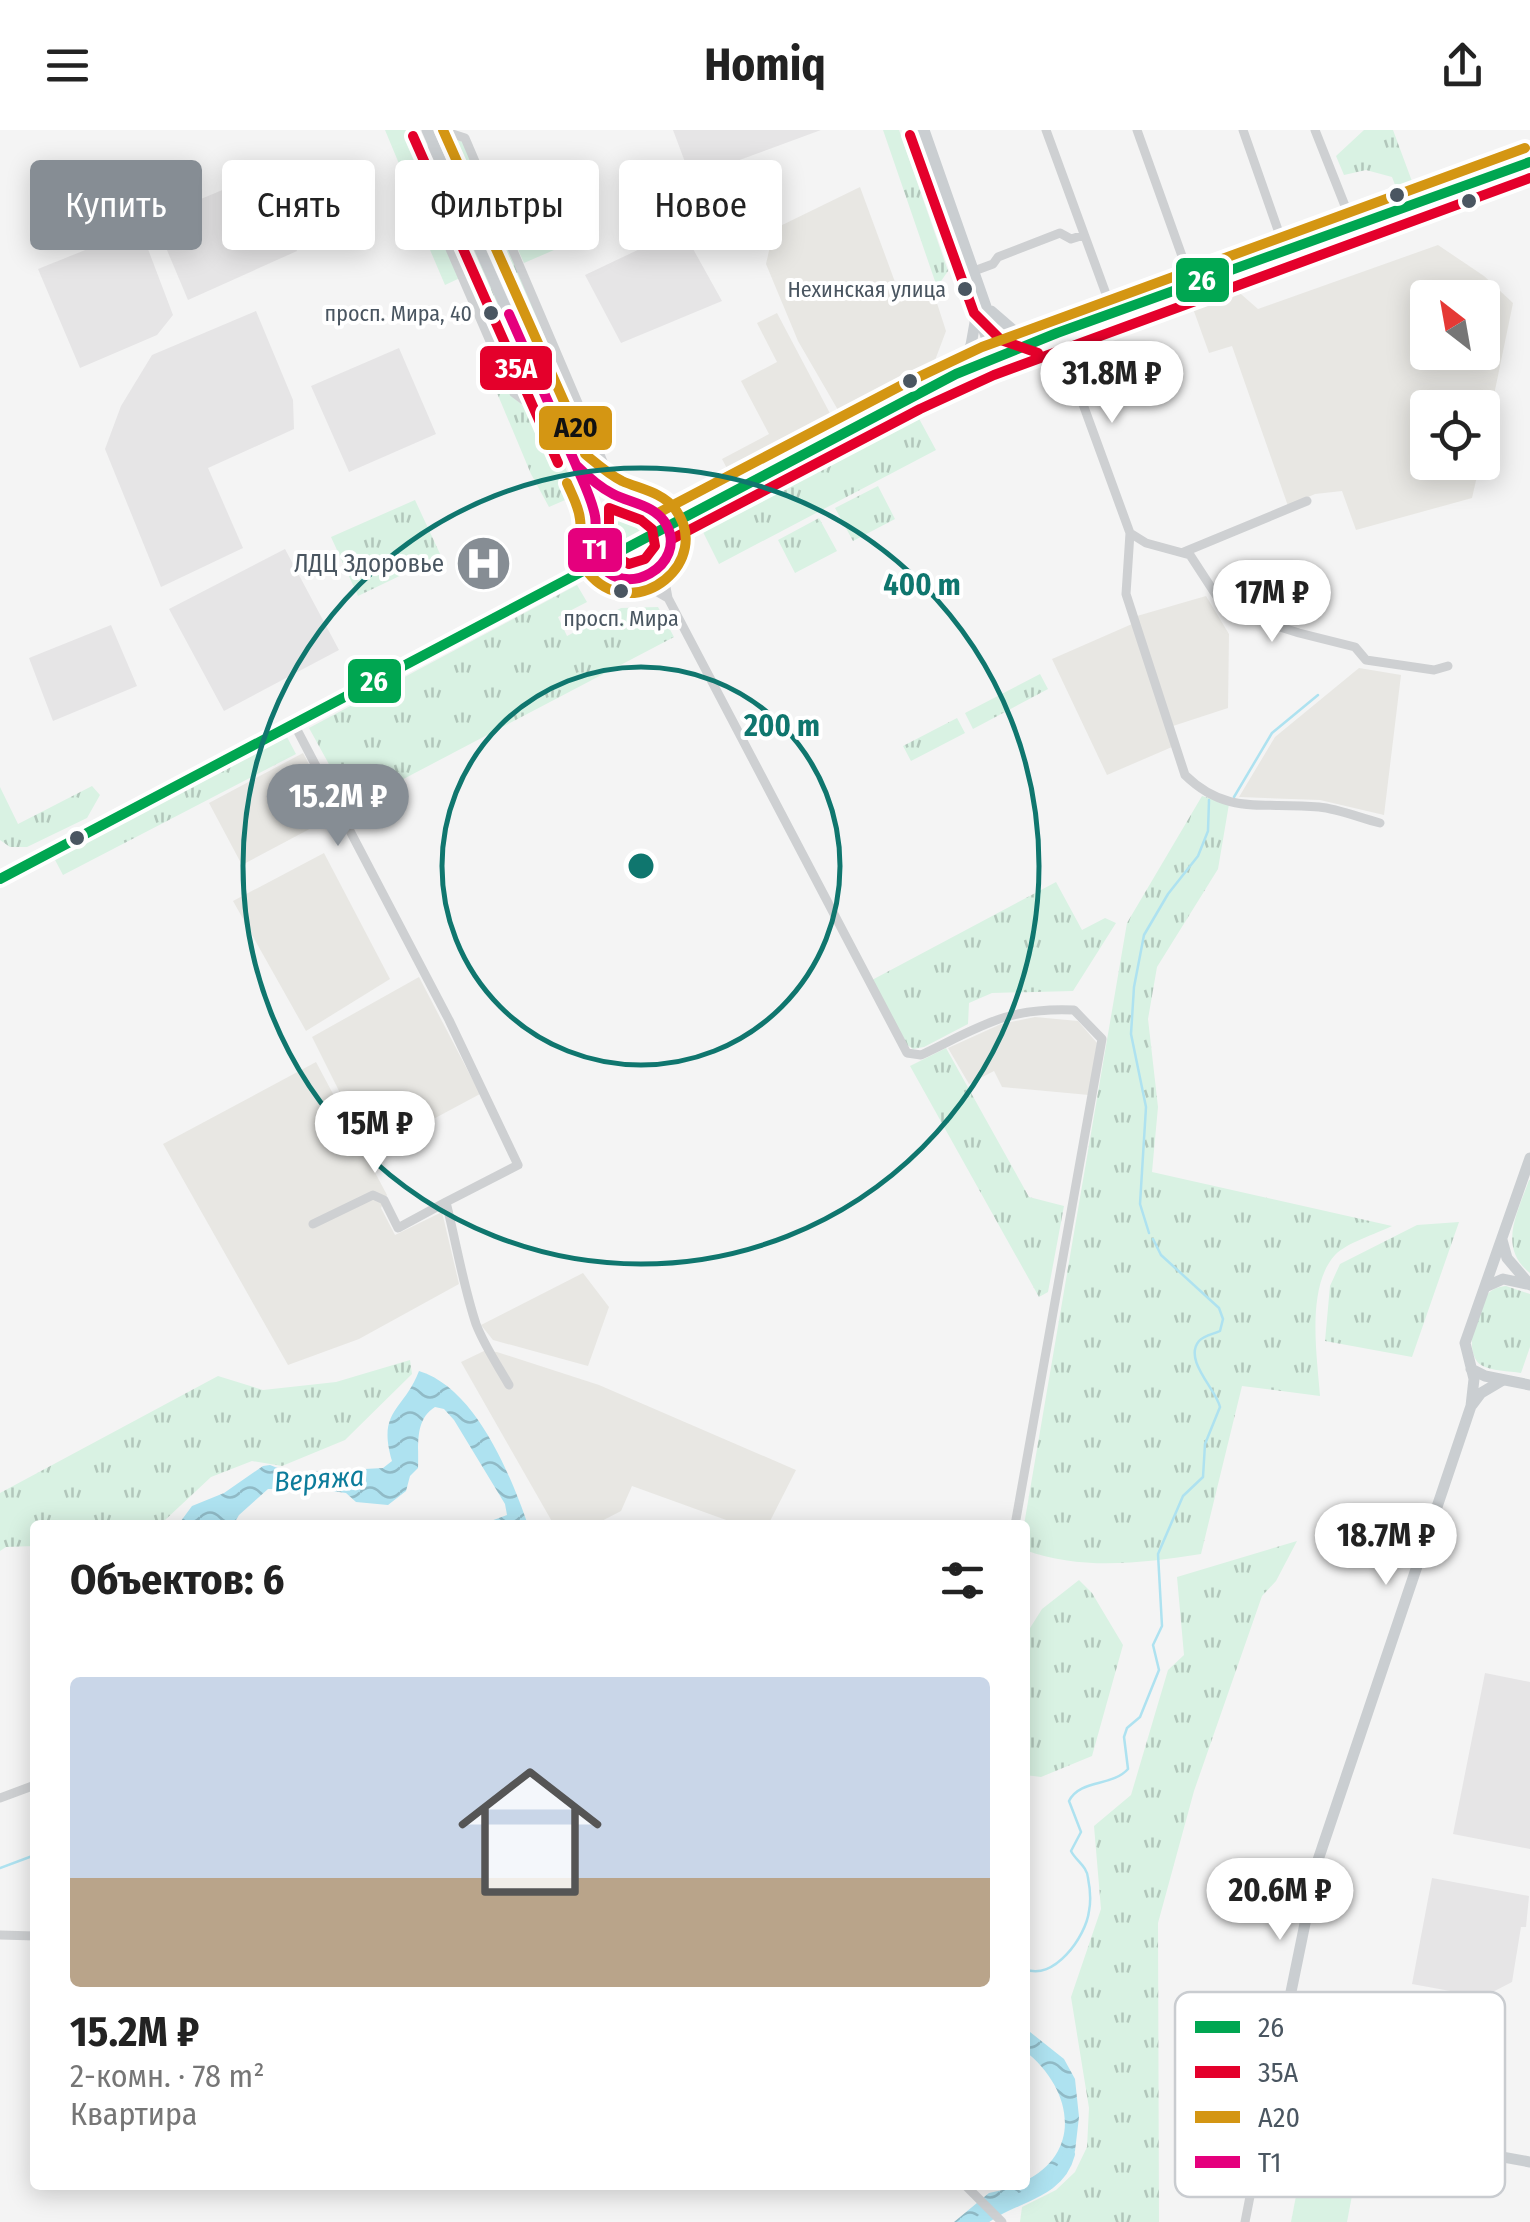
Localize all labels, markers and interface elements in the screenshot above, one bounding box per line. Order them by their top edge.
icon: menu [40,38,95,93]
text: Homiq [704,38,826,92]
icon: share [1435,38,1490,93]
chip: Купить [30,160,202,250]
chip: Снять [222,160,375,250]
chip: Фильтры [395,160,599,250]
chip: Новое [619,160,782,250]
unlabelled marker [1387,185,1407,205]
unlabelled marker [1459,191,1479,211]
line badge: 26 [1174,256,1231,304]
text: 26 [1187,264,1216,297]
place label: Нехинская улица [787,276,946,303]
marker: Нехинская улица [955,279,975,299]
north arrow [1410,280,1500,370]
map controls [1410,280,1500,480]
place label: просп. Мира, 40 [325,300,472,327]
marker: просп. Мира, 40 [481,303,501,323]
pin: 31.8M ₽ [1020,341,1204,426]
line badge: 35А [478,344,554,392]
text: 35А [494,352,538,385]
text: 31.8M ₽ [1062,354,1162,392]
unlabelled marker [900,371,920,391]
button: locate [1410,390,1500,480]
line badge: А20 [537,404,614,452]
text: А20 [553,411,598,444]
line badge: Т1 [566,526,624,574]
text: Т1 [582,533,608,566]
hospital icon: ЛДЦ Здоровье [453,534,513,594]
place label: ЛДЦ Здоровье [294,549,444,579]
pin: 17M ₽ [1202,560,1342,645]
text: 400 m [883,567,961,603]
text: 17M ₽ [1235,573,1309,611]
marker: просп. Мира [611,581,631,601]
place label: просп. Мира [563,605,679,632]
line badge: 26 [346,657,403,705]
text: 26 [359,665,388,698]
text: 200 m [743,708,820,744]
pin: 15.2M ₽ [246,764,430,849]
text: 15.2M ₽ [289,777,387,815]
unlabelled marker [67,828,87,848]
centre of rings [623,848,659,884]
pin: 15M ₽ [305,1091,445,1176]
text: 15M ₽ [337,1104,413,1142]
water label: Веряжа [273,1459,365,1499]
pin: 18.7M ₽ [1294,1503,1478,1588]
text: 18.7M ₽ [1337,1516,1435,1554]
icon: filters [935,1553,990,1608]
text: Объектов: 6 [70,1555,284,1605]
icon: home [440,1742,620,1922]
pin: 20.6M ₽ [1188,1858,1372,1943]
text: 20.6M ₽ [1228,1871,1332,1909]
legend [1175,1992,1505,2197]
text: 15.2M ₽ [70,2007,199,2057]
text: 26 [1258,2011,1284,2044]
text: 35А [1258,2056,1298,2089]
text: 2-комн. · 78 m² [70,2057,265,2095]
text: Квартира [70,2095,197,2133]
text: А20 [1258,2101,1300,2134]
text: Т1 [1258,2146,1281,2179]

